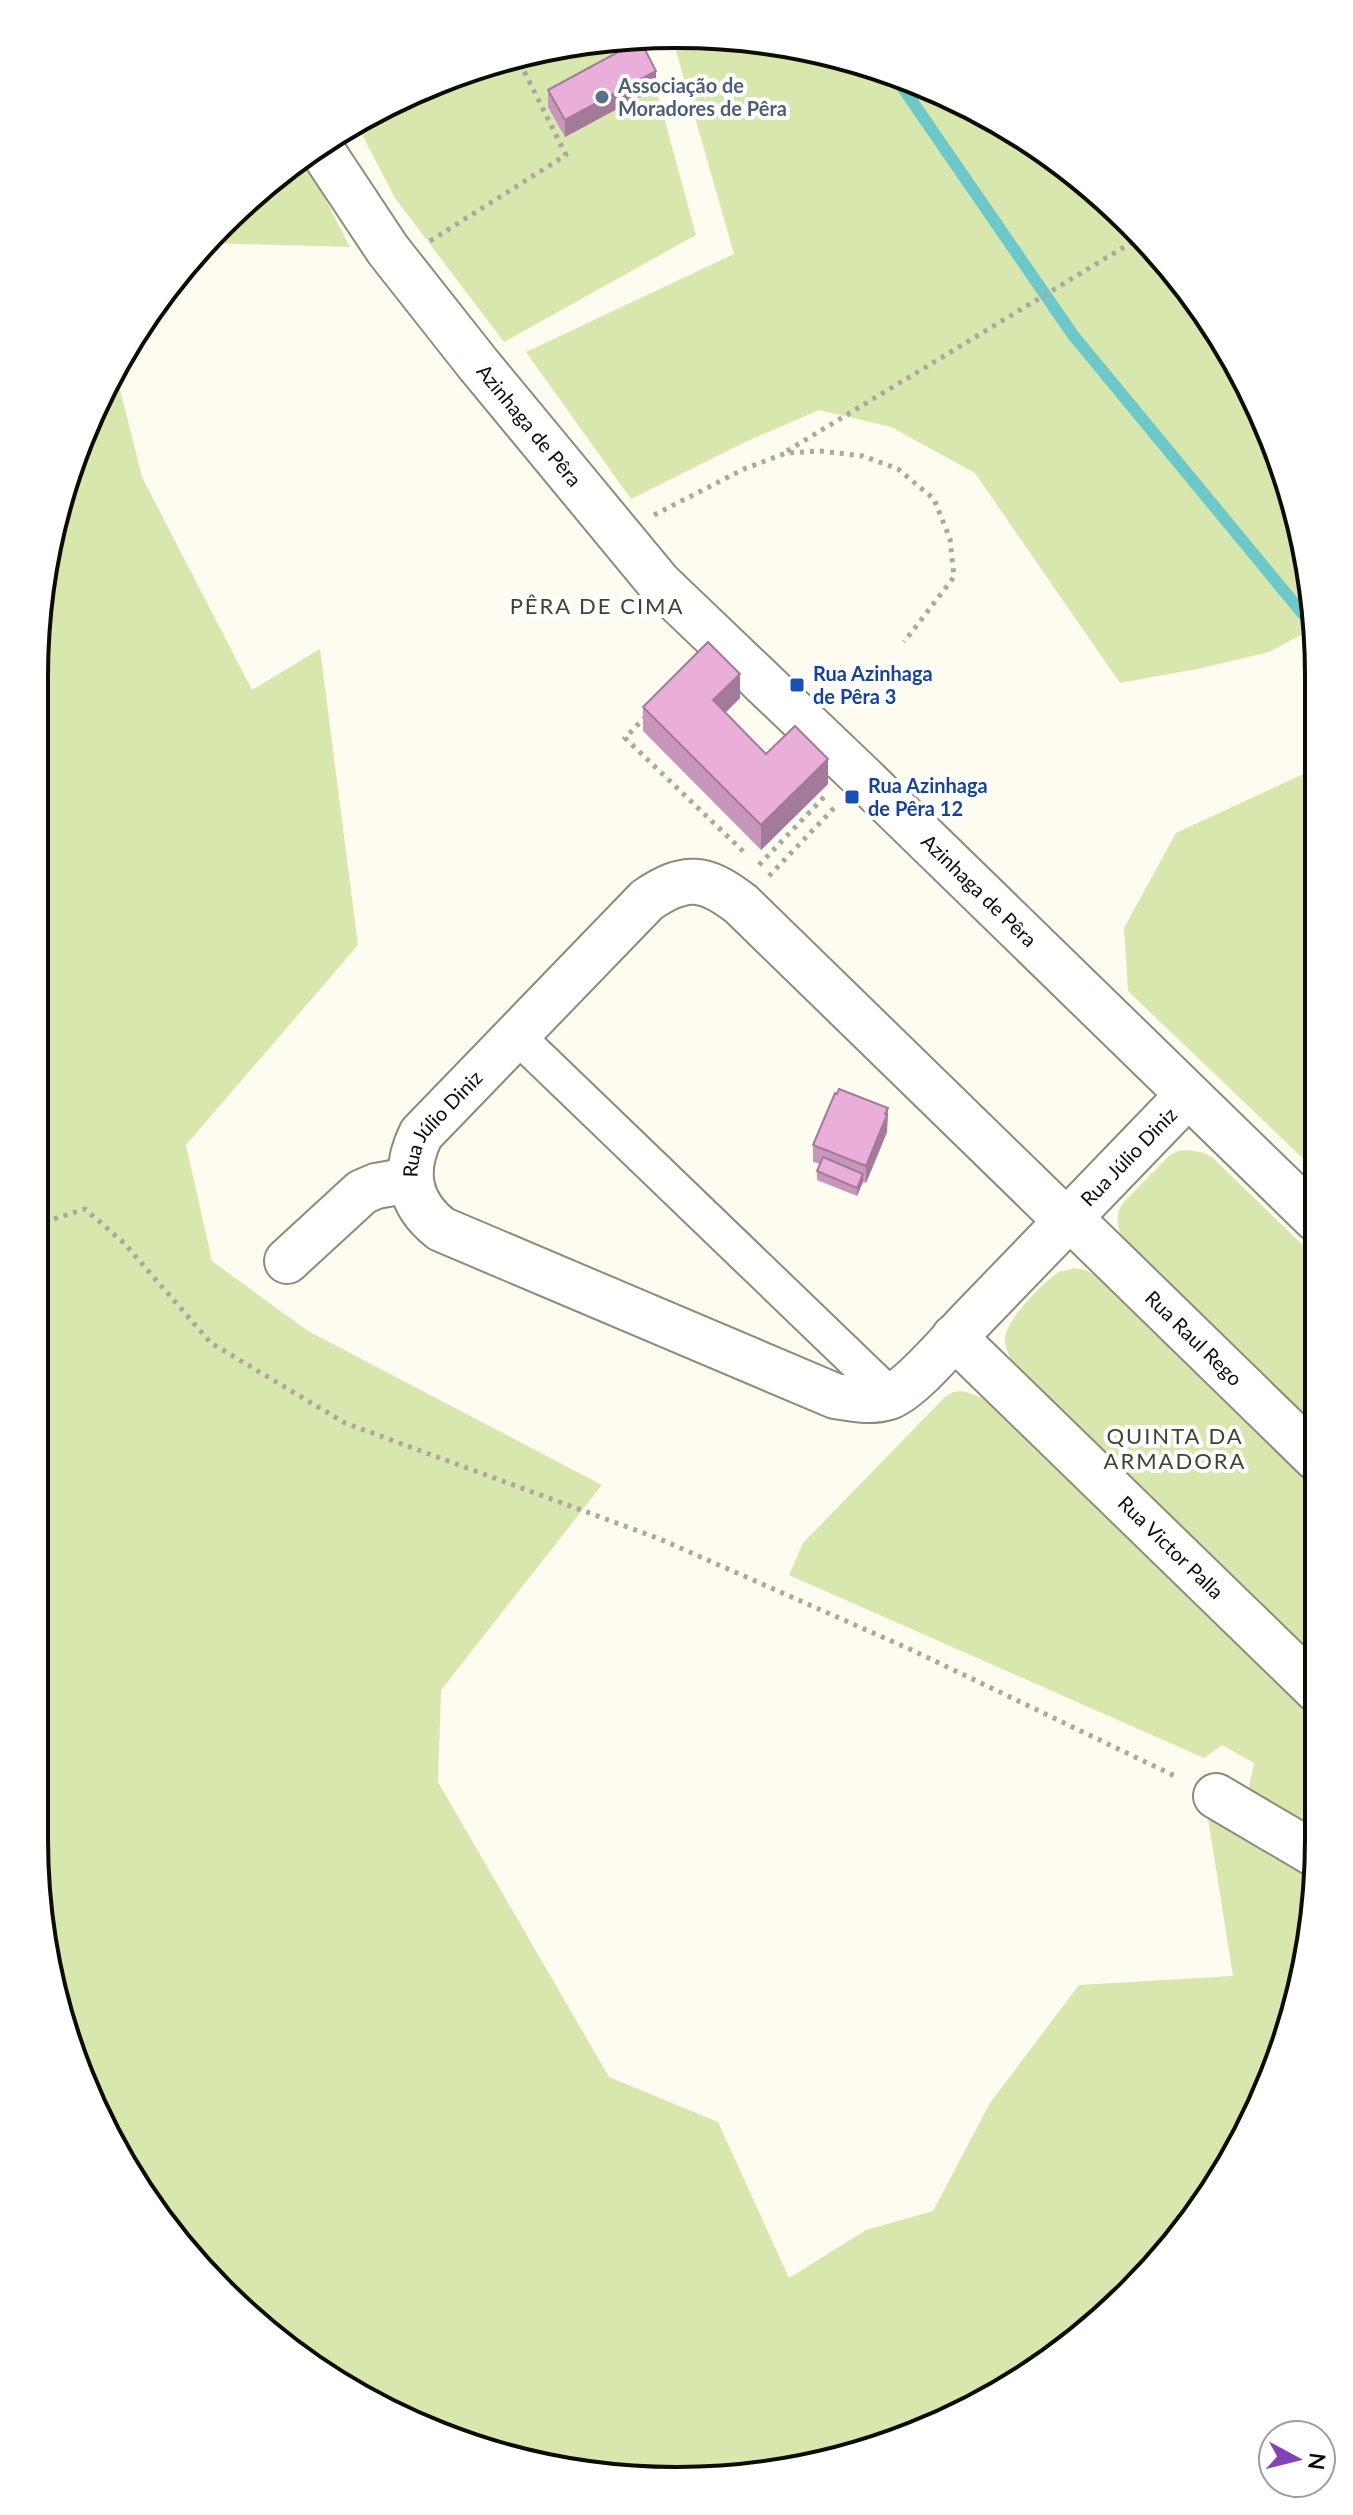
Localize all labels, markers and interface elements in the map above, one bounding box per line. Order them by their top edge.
place label: Associação de Moradores de Pêra [617,73,787,120]
marker: Associação de Moradores de Pêra [593,88,611,106]
street label: Azinhaga de Pêra [472,359,587,491]
district label: PÊRA DE CIMA [510,592,684,619]
place label: Rua Azinhaga de Pêra 3 [813,661,933,708]
marker: Rua Azinhaga de Pêra 3 [788,676,806,694]
place label: Rua Azinhaga de Pêra 12 [868,773,988,820]
marker: Rua Azinhaga de Pêra 12 [843,788,861,806]
street label: Azinhaga de Pêra [917,829,1042,951]
street label: Rua Júlio Diniz [398,1065,487,1178]
street label: Rua Júlio Diniz [1075,1102,1181,1211]
street label: Rua Raul Rego [1141,1285,1248,1390]
district label: QUINTA DA ARMADORA [1103,1422,1247,1474]
street label: Rua Victor Palla [1114,1490,1229,1603]
north arrow [1257,2419,1337,2499]
text: N [1303,2451,1332,2472]

